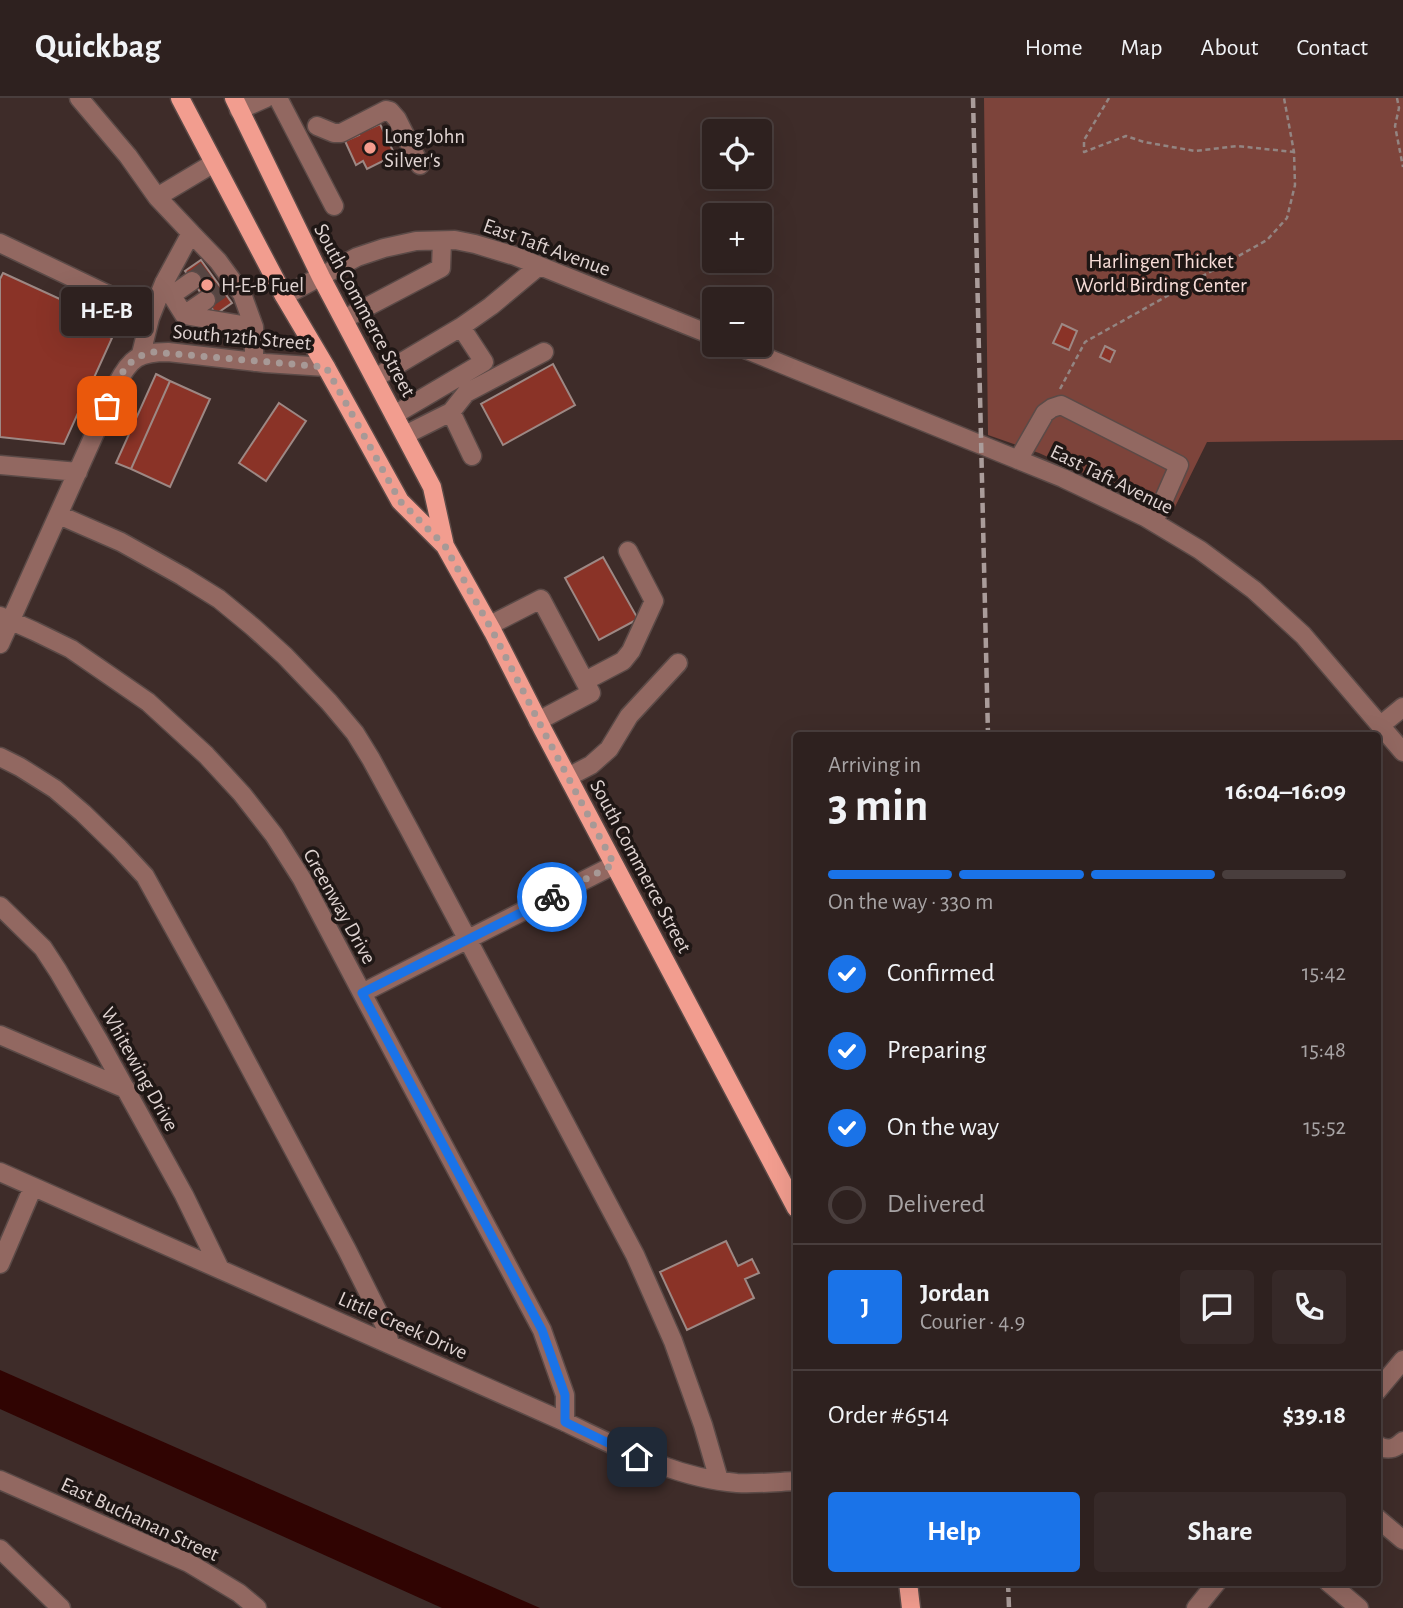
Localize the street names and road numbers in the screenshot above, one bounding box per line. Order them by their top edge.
street label: East Taft Avenue [480,215,613,280]
street label: South Commerce Street [310,220,419,400]
street label: South 12th Street [172,321,312,354]
street label: East Taft Avenue [1047,441,1176,518]
street label: South Commerce Street [586,776,695,956]
street label: Greenway Drive [299,845,380,967]
street label: Whitewing Drive [97,1004,182,1135]
street label: Little Creek Drive [335,1288,471,1363]
street label: East Buchanan Street [57,1474,222,1565]

